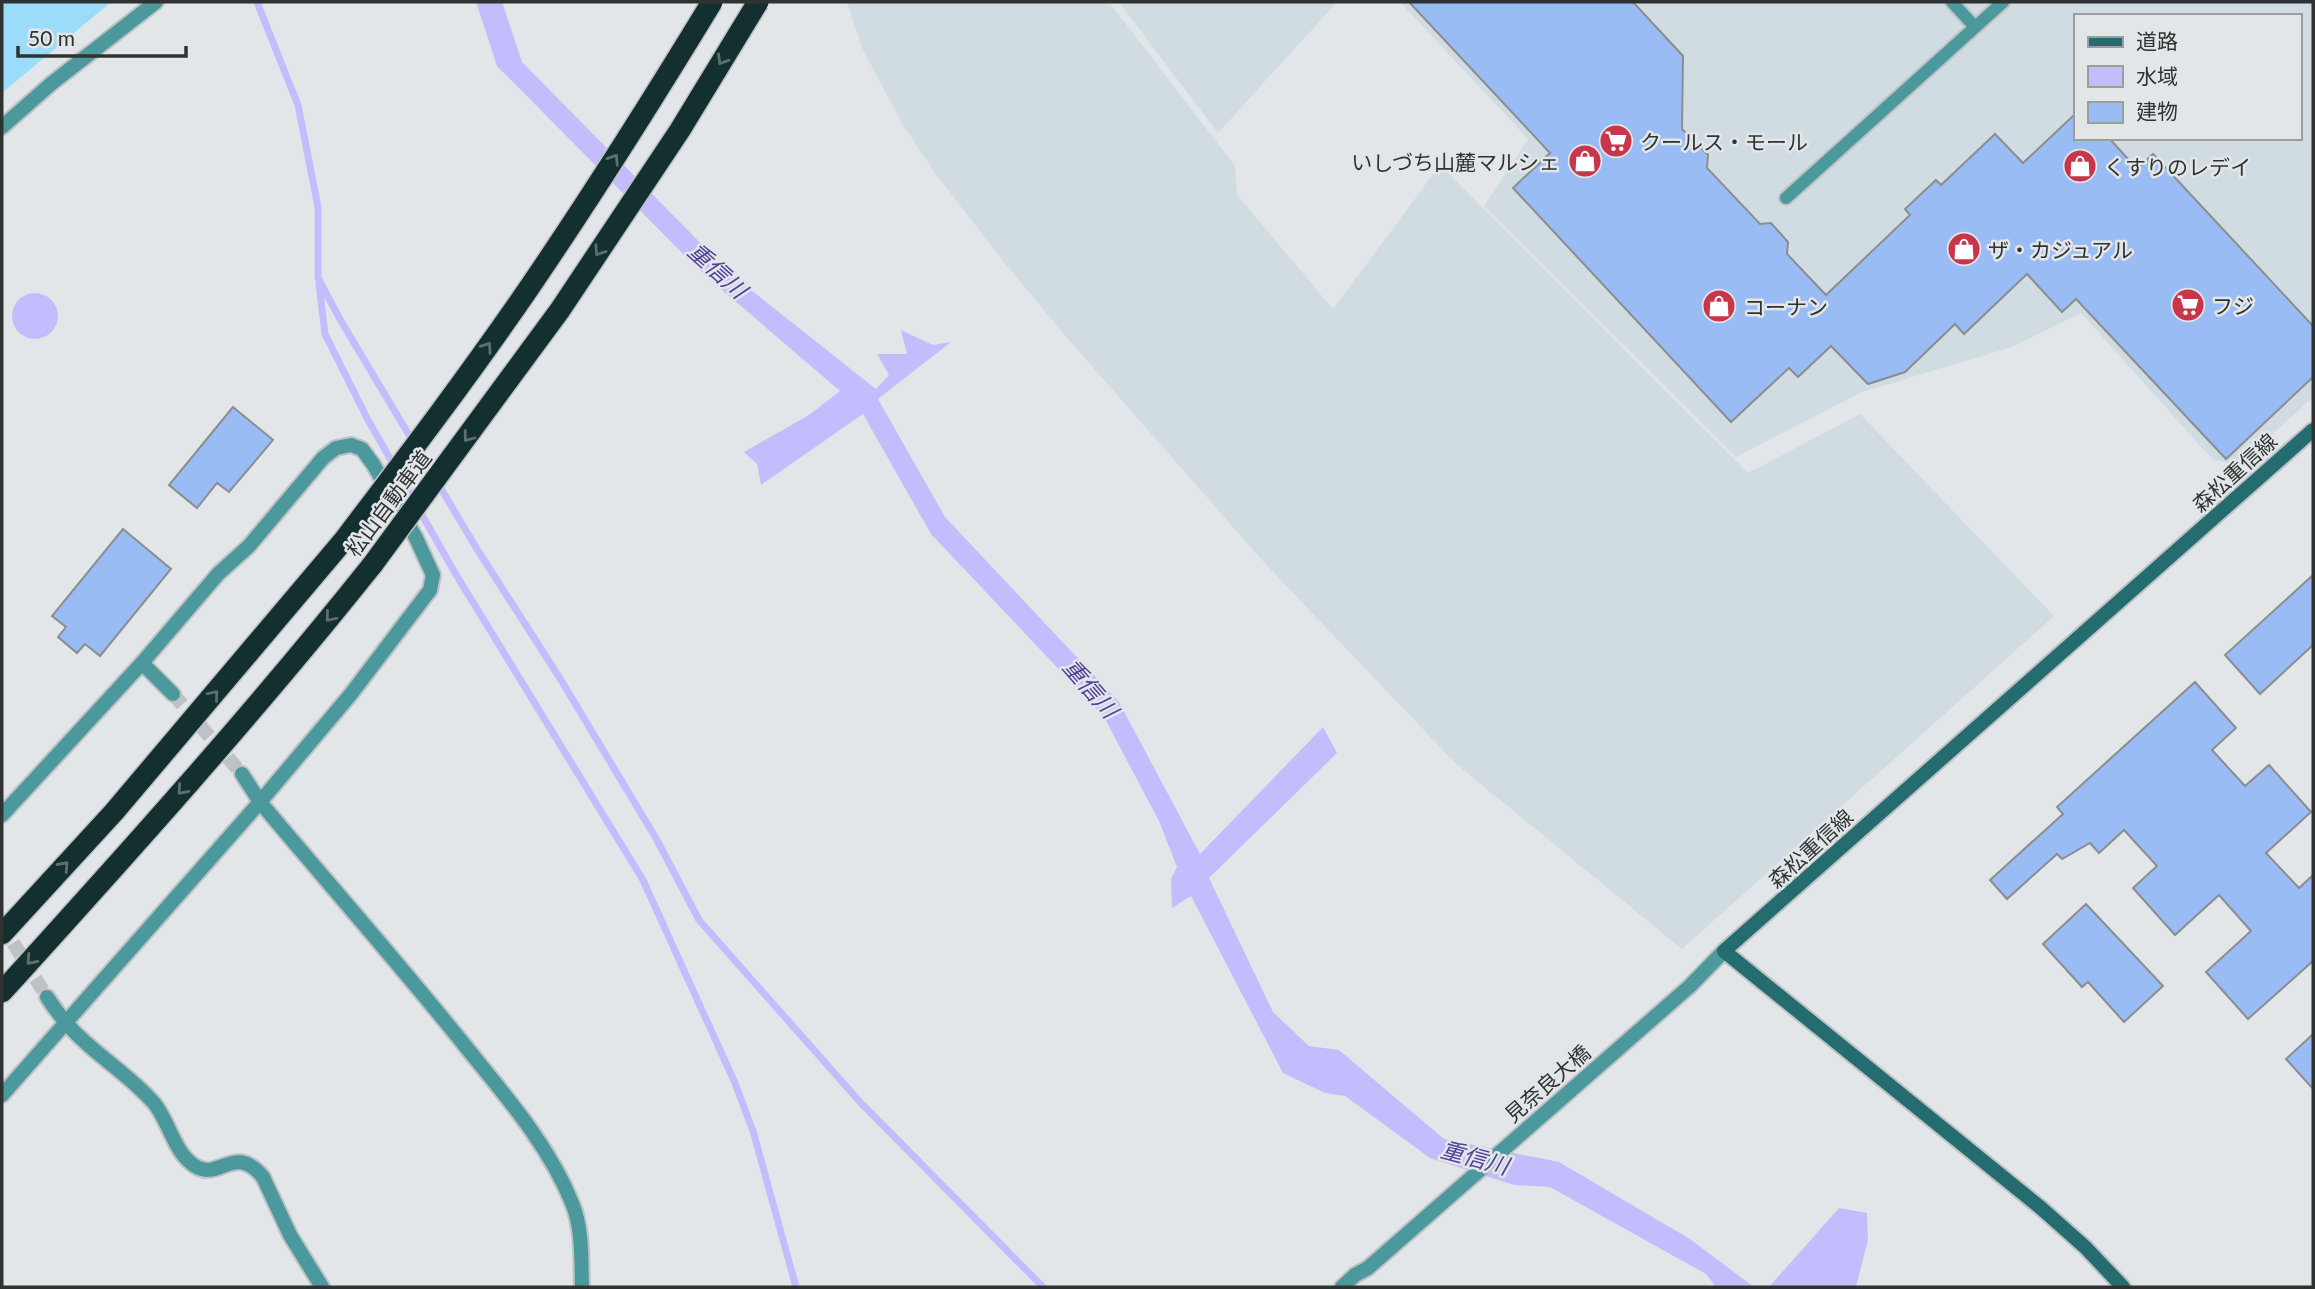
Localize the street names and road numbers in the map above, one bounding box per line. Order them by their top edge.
street label: 森松重信線 [2187,428,2281,516]
street label: 松山自動車道 [340,445,436,561]
street label: 森松重信線 [1763,804,1857,892]
street label: 見奈良大橋 [1499,1039,1595,1127]

